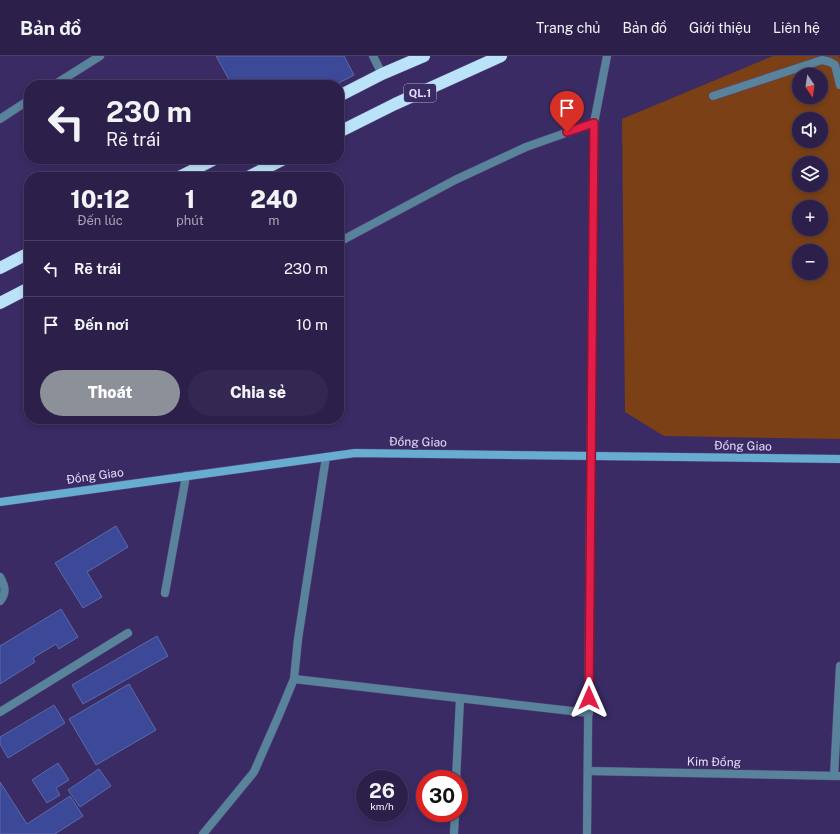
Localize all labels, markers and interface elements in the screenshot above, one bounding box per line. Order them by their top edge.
text: Bản đồ [20,17,81,39]
text: Trang chủ [536,20,600,36]
text: Bản đồ [622,20,667,36]
text: Giới thiệu [689,20,751,36]
text: Liên hệ [773,20,820,36]
north arrow [792,68,828,104]
map controls [792,68,828,280]
road number: QL.1 [404,84,436,102]
pin [550,91,584,132]
text: 230 m [106,95,192,128]
icon: left [40,96,92,148]
icon: arrive [556,97,578,119]
button: sound [792,112,828,148]
text: Rẽ trái [106,129,160,150]
button: layers [792,156,828,192]
text: 10:12 [70,185,130,213]
text: 1 [185,185,195,213]
text: 240 [250,185,298,213]
button: + [792,200,828,236]
text: Đến lúc [77,213,123,228]
text: phút [176,213,204,228]
text: m [268,213,280,228]
button: − [792,244,828,280]
icon: left [40,258,62,280]
text: Rẽ trái [74,260,121,277]
text: 230 m [284,260,328,277]
icon: arrive [40,314,62,336]
text: Đến nơi [74,316,129,333]
text: 10 m [296,316,328,333]
button: Thoát [40,370,180,416]
button: Chia sẻ [188,370,328,416]
street label: Đồng Giao [389,434,447,450]
street label: Đồng Giao [714,438,772,454]
street label: Đồng Giao [65,465,125,487]
position arrow [568,677,610,719]
street label: Kim Đồng [687,755,741,769]
speed limit sign: 30 [416,770,468,822]
text: 26 [369,779,395,803]
text: km/h [370,800,394,812]

